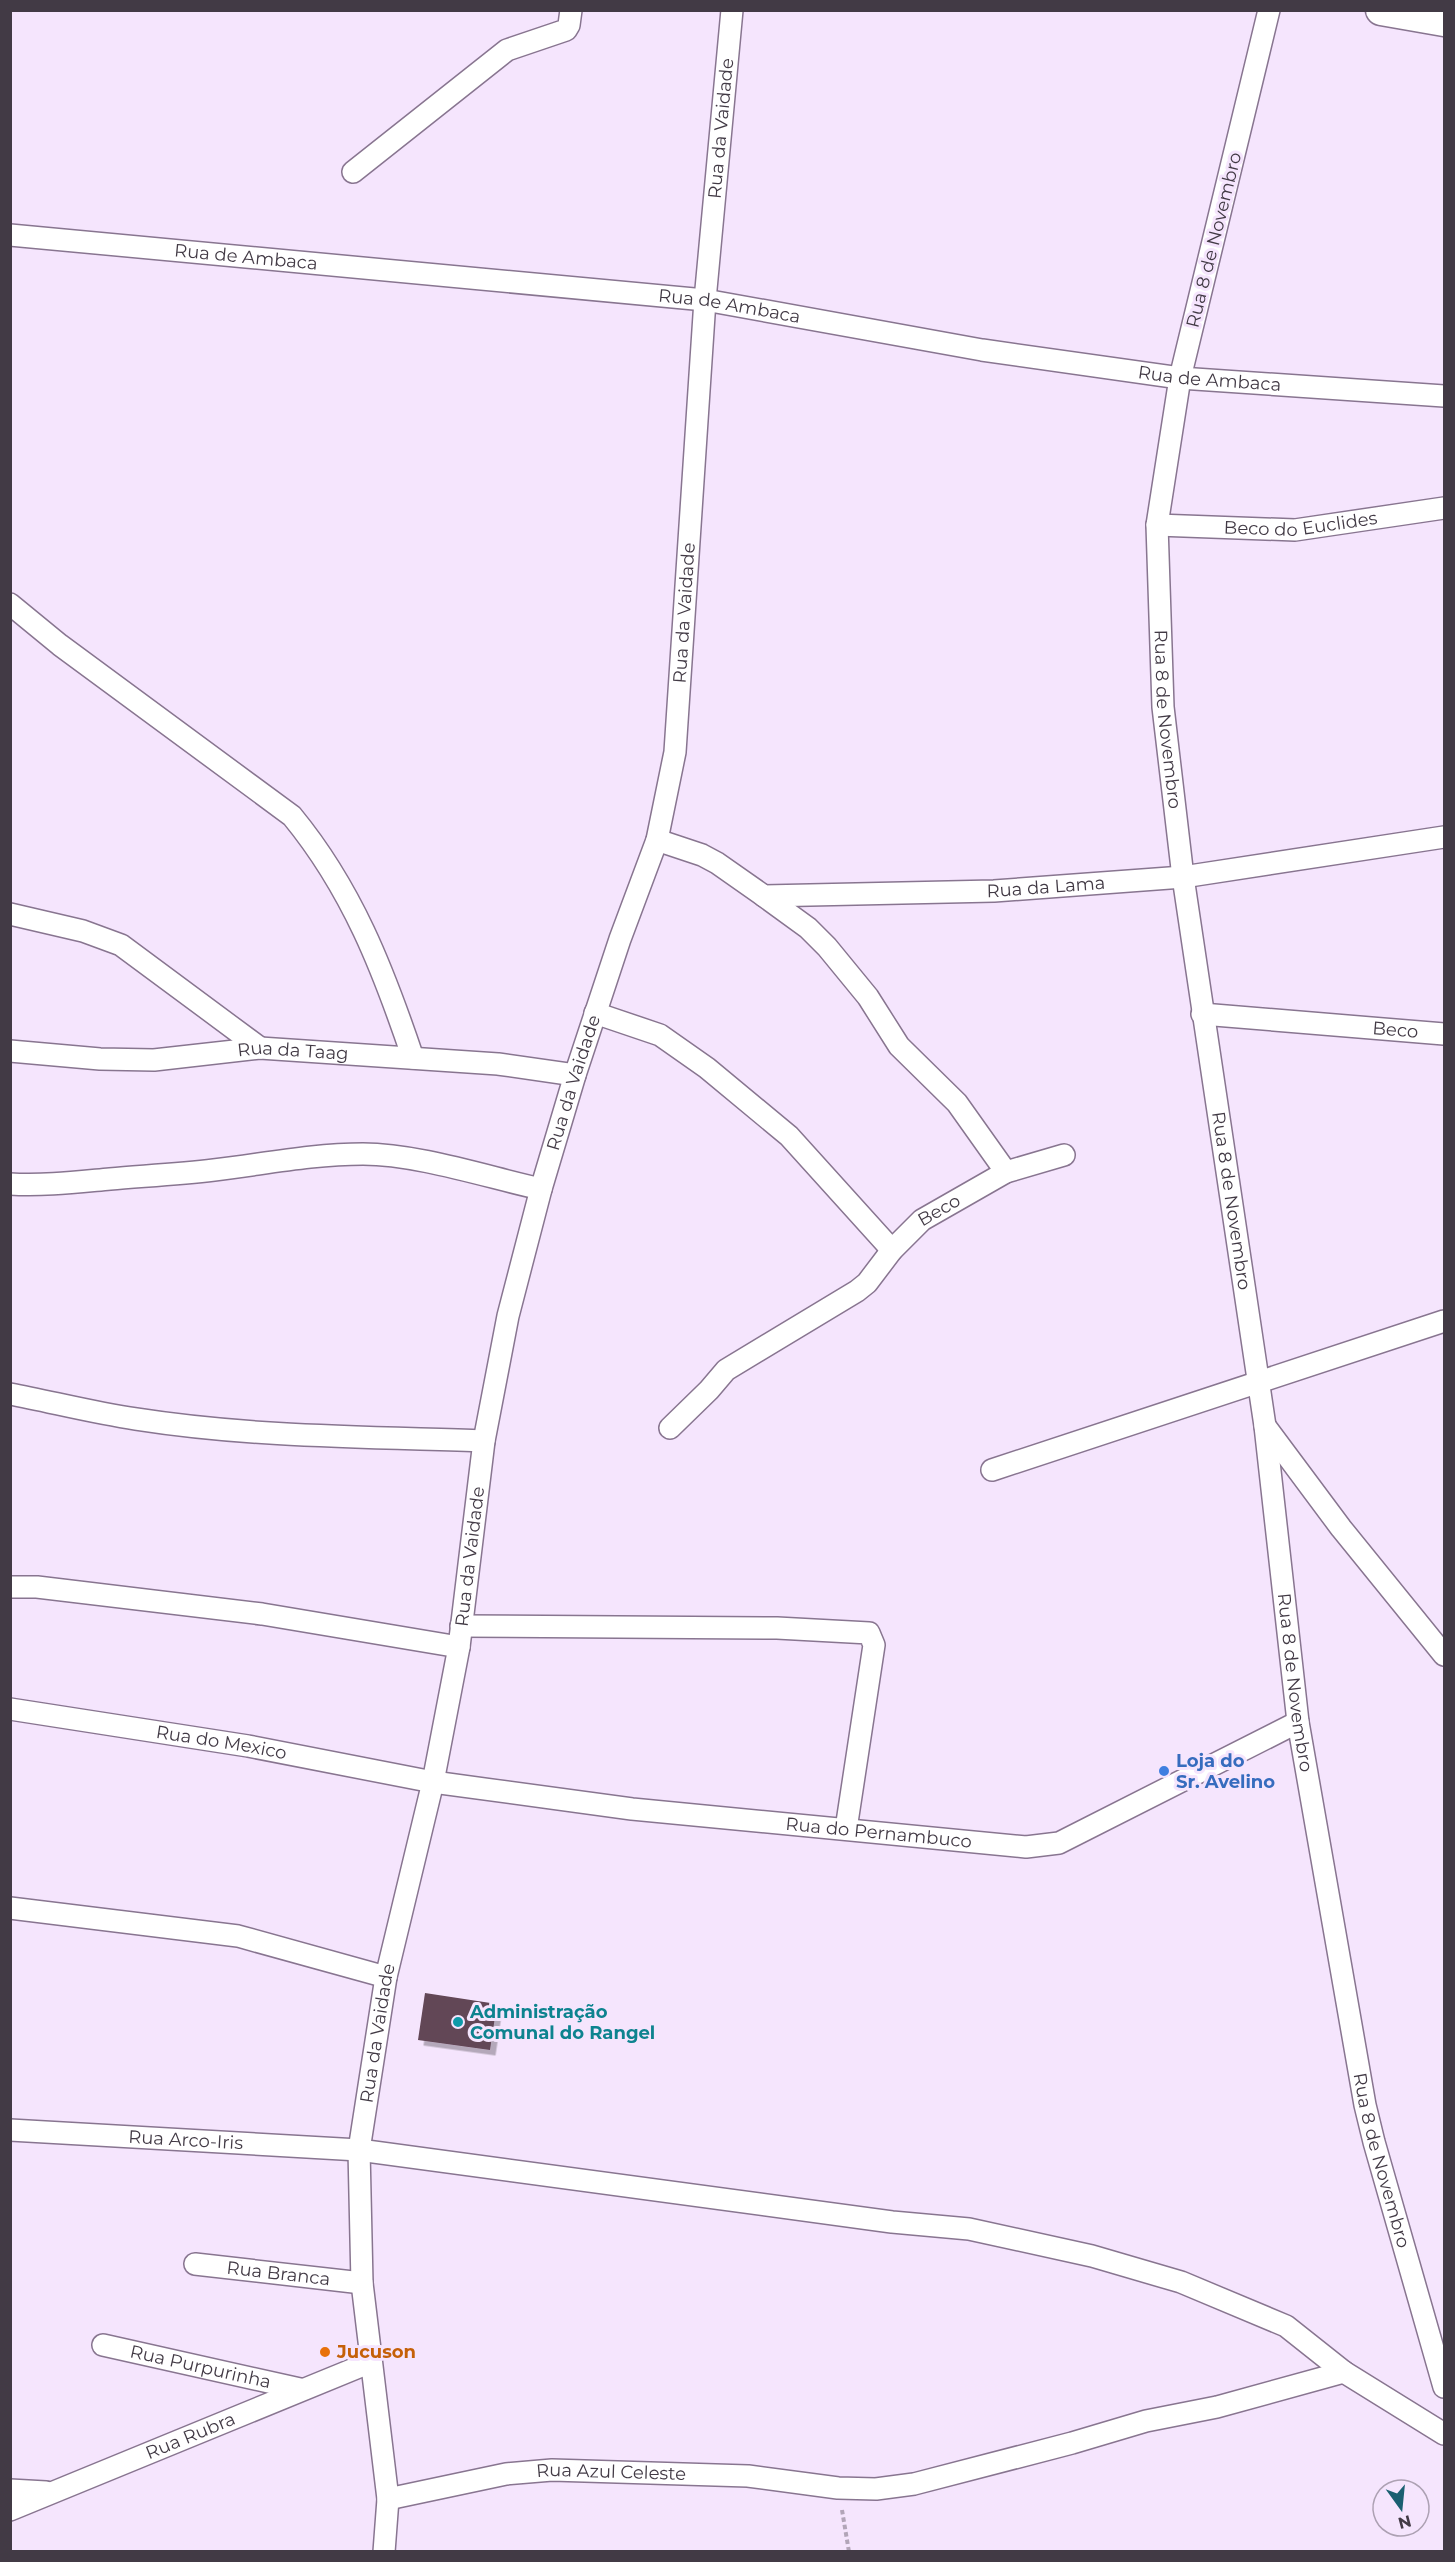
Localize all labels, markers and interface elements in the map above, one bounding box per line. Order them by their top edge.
street label: Rua da Vaidade [703,57,738,200]
street label: Rua 8 de Novembro [1182,150,1246,330]
street label: Rua de Ambaca [173,239,319,275]
street label: Rua de Ambaca [657,285,802,328]
street label: Rua de Ambaca [1136,361,1282,396]
street label: Beco do Euclides [1223,507,1379,541]
street label: Rua da Vaidade [669,542,700,684]
street label: Rua 8 de Novembro [1149,629,1186,810]
street label: Rua da Lama [986,872,1106,902]
street label: Rua da Vaidade [542,1012,605,1153]
street label: Beco [1372,1017,1419,1043]
street label: Rua da Taag [236,1037,349,1065]
street label: Rua 8 de Novembro [1207,1110,1256,1291]
street label: Beco [914,1189,964,1231]
street label: Rua da Vaidade [451,1485,489,1628]
street label: Rua 8 de Novembro [1273,1592,1318,1774]
street label: Rua do Mexico [154,1721,289,1764]
place label: Loja do Sr. Avelino [1176,1750,1275,1793]
marker: Loja do Sr. Avelino [1157,1764,1171,1778]
street label: Rua do Pernambuco [785,1813,973,1853]
street label: Rua da Vaidade [355,1961,400,2105]
place label: Administração Comunal do Rangel [469,2001,655,2044]
marker: Administração Comunal do Rangel [451,2015,465,2029]
street label: Rua 8 de Novembro [1349,2071,1415,2250]
street label: Rua Arco-Iris [128,2126,244,2154]
street label: Rua Branca [225,2257,331,2290]
street label: Rua Purpurinha [128,2340,273,2393]
place label: Jucuson [336,2341,416,2363]
marker: Jucuson [318,2345,332,2359]
street label: Rua Rubra [142,2408,239,2464]
street label: Rua Azul Celeste [535,2459,687,2485]
north arrow [1371,2478,1431,2538]
text: N [1396,2511,1413,2533]

